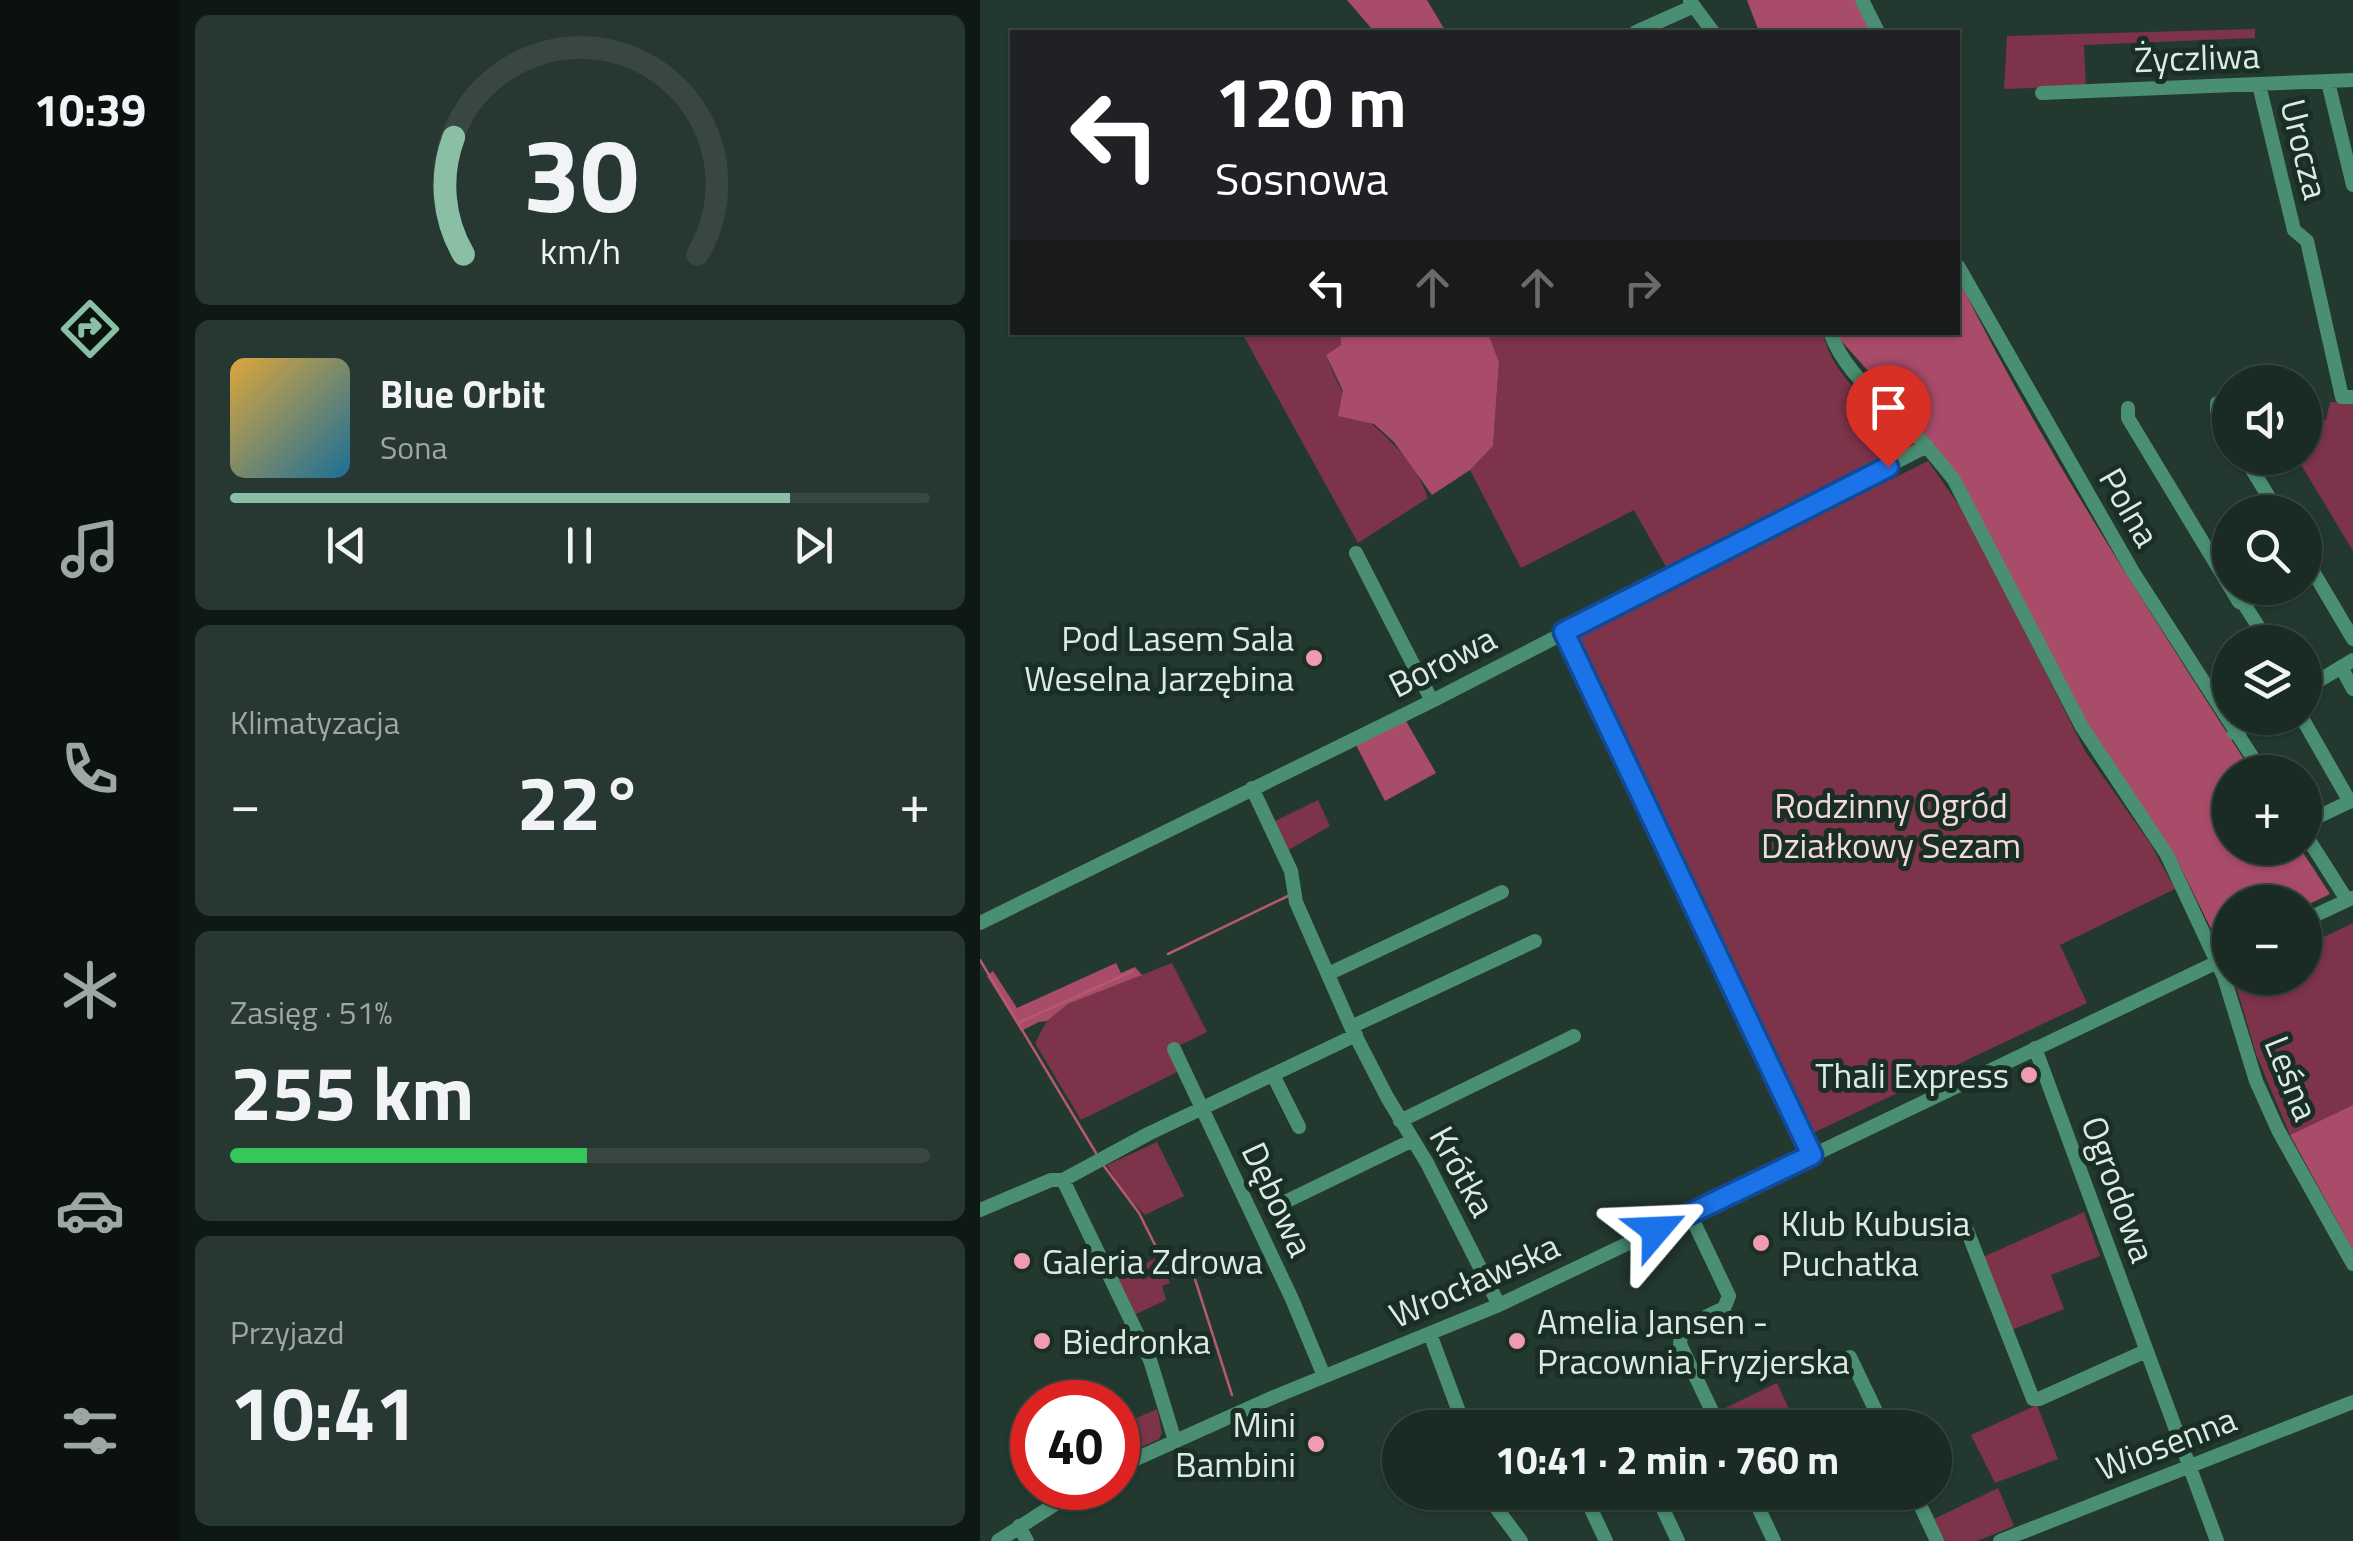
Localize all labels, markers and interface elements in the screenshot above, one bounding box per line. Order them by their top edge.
street label: Życzliwa [2133,28,2261,86]
text: 120 m [1215,48,1407,154]
icon: left [1050,70,1180,200]
text: 10:39 [34,75,146,143]
street label: Urocza [2267,93,2343,205]
text: 30 [522,94,638,252]
text: Sosnowa [1215,144,1388,212]
text: km/h [540,223,620,278]
icon: left [1300,260,1355,315]
icon: ahead [1405,260,1460,315]
icon: ahead [1510,260,1565,315]
icon: right [1615,260,1670,315]
icon: directions [55,294,125,364]
text: Blue Orbit [380,365,545,423]
pin [1846,365,1931,468]
map controls [2212,365,2322,995]
button: sound [2212,365,2322,475]
icon: arrive [1861,380,1916,435]
text: Sona [380,423,447,471]
street label: Polna [2086,457,2174,557]
button: search [2212,495,2322,605]
icon: music [55,514,125,584]
icon: previous [319,518,374,573]
icon: pause [552,518,607,573]
icon: next [786,518,841,573]
place label: Pod Lasem Sala Weselna Jarzębina [1024,611,1294,705]
street label: Borowa [1379,611,1505,711]
button: layers [2212,625,2322,735]
marker: Pod Lasem Sala Weselna Jarzębina [1303,647,1325,669]
text: Klimatyzacja [230,698,400,746]
icon: phone [55,734,125,804]
text: 22° [517,745,643,859]
button: + [2212,755,2322,865]
text: − [230,761,261,844]
text: + [899,761,930,844]
park label: Rodzinny Ogród Działkowy Sezam [1761,778,2021,872]
button: − [2212,885,2322,995]
icon: climate [55,955,125,1025]
text: Zasięg · 51% [230,988,393,1036]
street label: Leśna [2251,1028,2333,1128]
text: 255 km [230,1035,474,1149]
place label: Thali Express [1815,1048,2009,1102]
marker: Thali Express [2018,1064,2040,1086]
street label: Ogrodowa [2068,1108,2170,1270]
street label: Krótka [1416,1116,1510,1226]
street label: Dębowa [1228,1133,1328,1265]
icon: car [55,1175,125,1245]
position arrow [1604,1178,1708,1282]
place label: Klub Kubusia Puchatka [1781,1196,1970,1290]
street label: Wrocławska [1380,1218,1568,1342]
marker: Klub Kubusia Puchatka [1750,1232,1772,1254]
place label: Galeria Zdrowa [1042,1234,1263,1288]
marker: Galeria Zdrowa [1011,1250,1033,1272]
place label: Amelia Jansen - Pracownia Fryzjerska [1537,1294,1850,1388]
text: Przyjazd [230,1308,344,1356]
place label: Biedronka [1062,1314,1211,1368]
marker: Biedronka [1031,1330,1053,1352]
marker: Amelia Jansen - Pracownia Fryzjerska [1506,1330,1528,1352]
text: 10:41 [230,1355,417,1469]
speed limit sign: 40 [1010,1380,1140,1510]
street label: Wiosenna [2088,1392,2244,1494]
icon: filters [55,1396,125,1466]
place label: Mini Bambini [1175,1397,1296,1491]
text: 10:41 · 2 min · 760 m [1495,1431,1839,1489]
marker: Mini Bambini [1305,1433,1327,1455]

